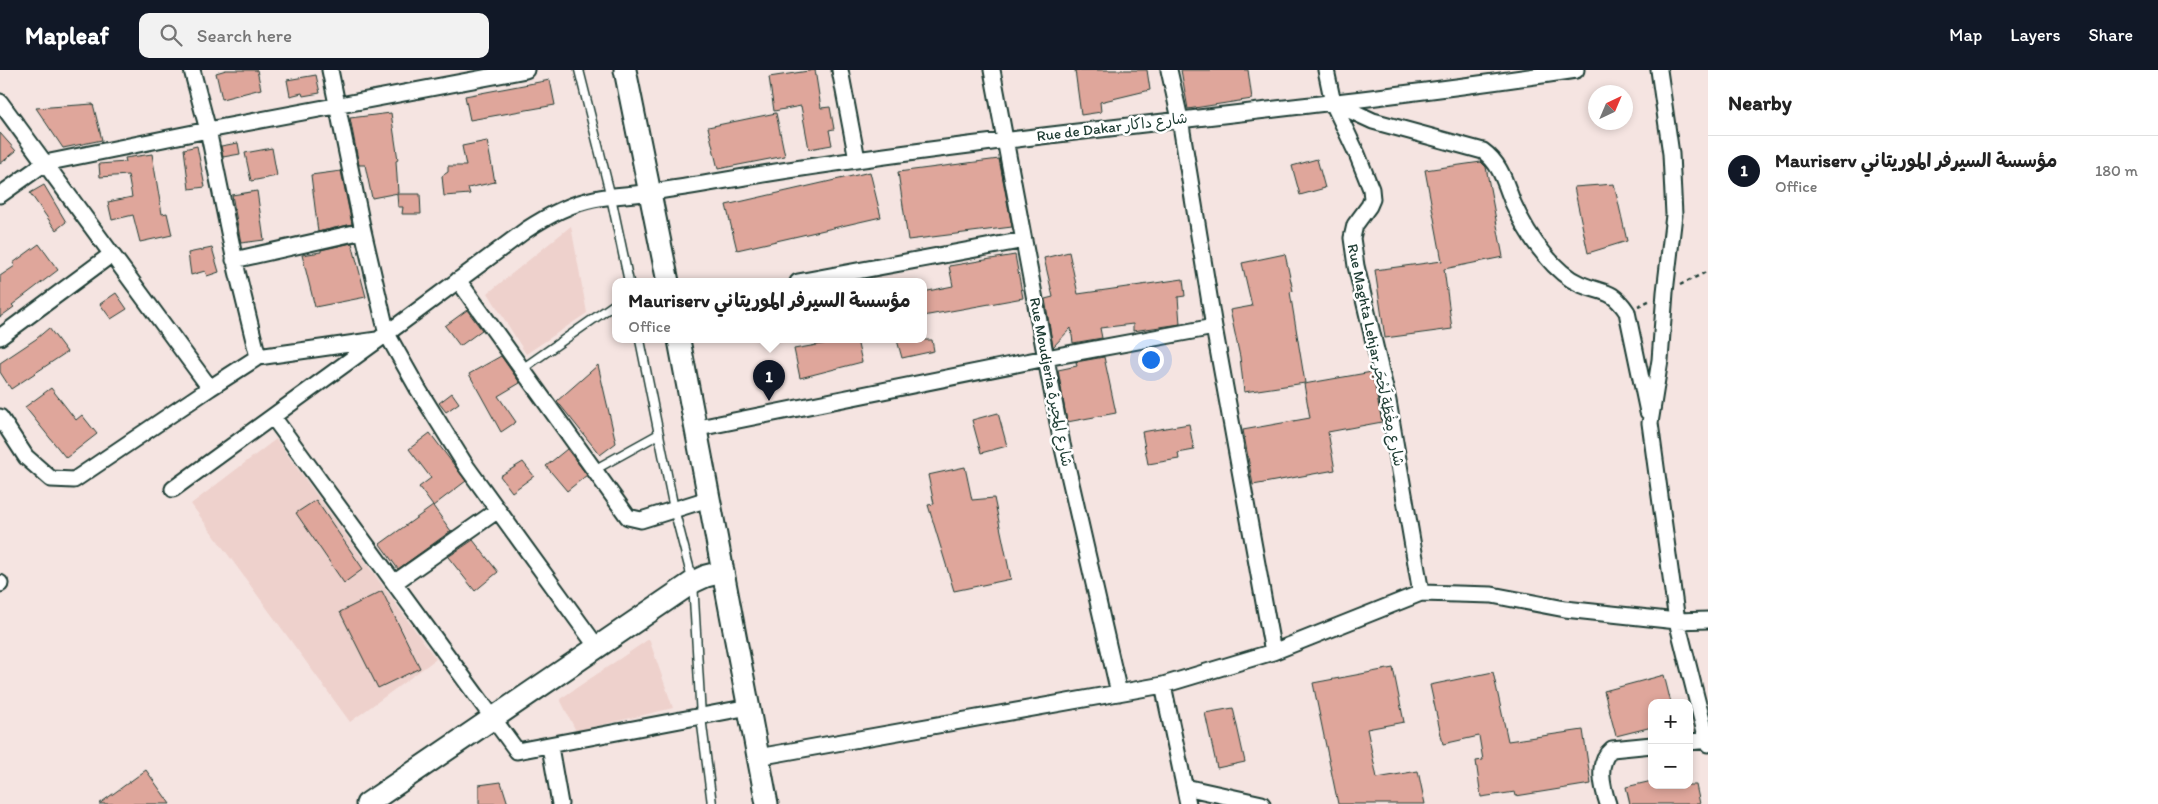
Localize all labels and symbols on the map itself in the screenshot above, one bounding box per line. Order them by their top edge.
north arrow [1588,85,1633,130]
street label: Rue de Dakar شارع داكار [1036,109,1189,146]
street label: Rue Maghta Lehjar شارع مِغْطَة لَحْجَر [1343,242,1409,468]
street label: Rue Moudjeria شارع المجيرة [1025,296,1076,468]
your location [1138,347,1164,373]
pin: 1 [753,360,785,401]

